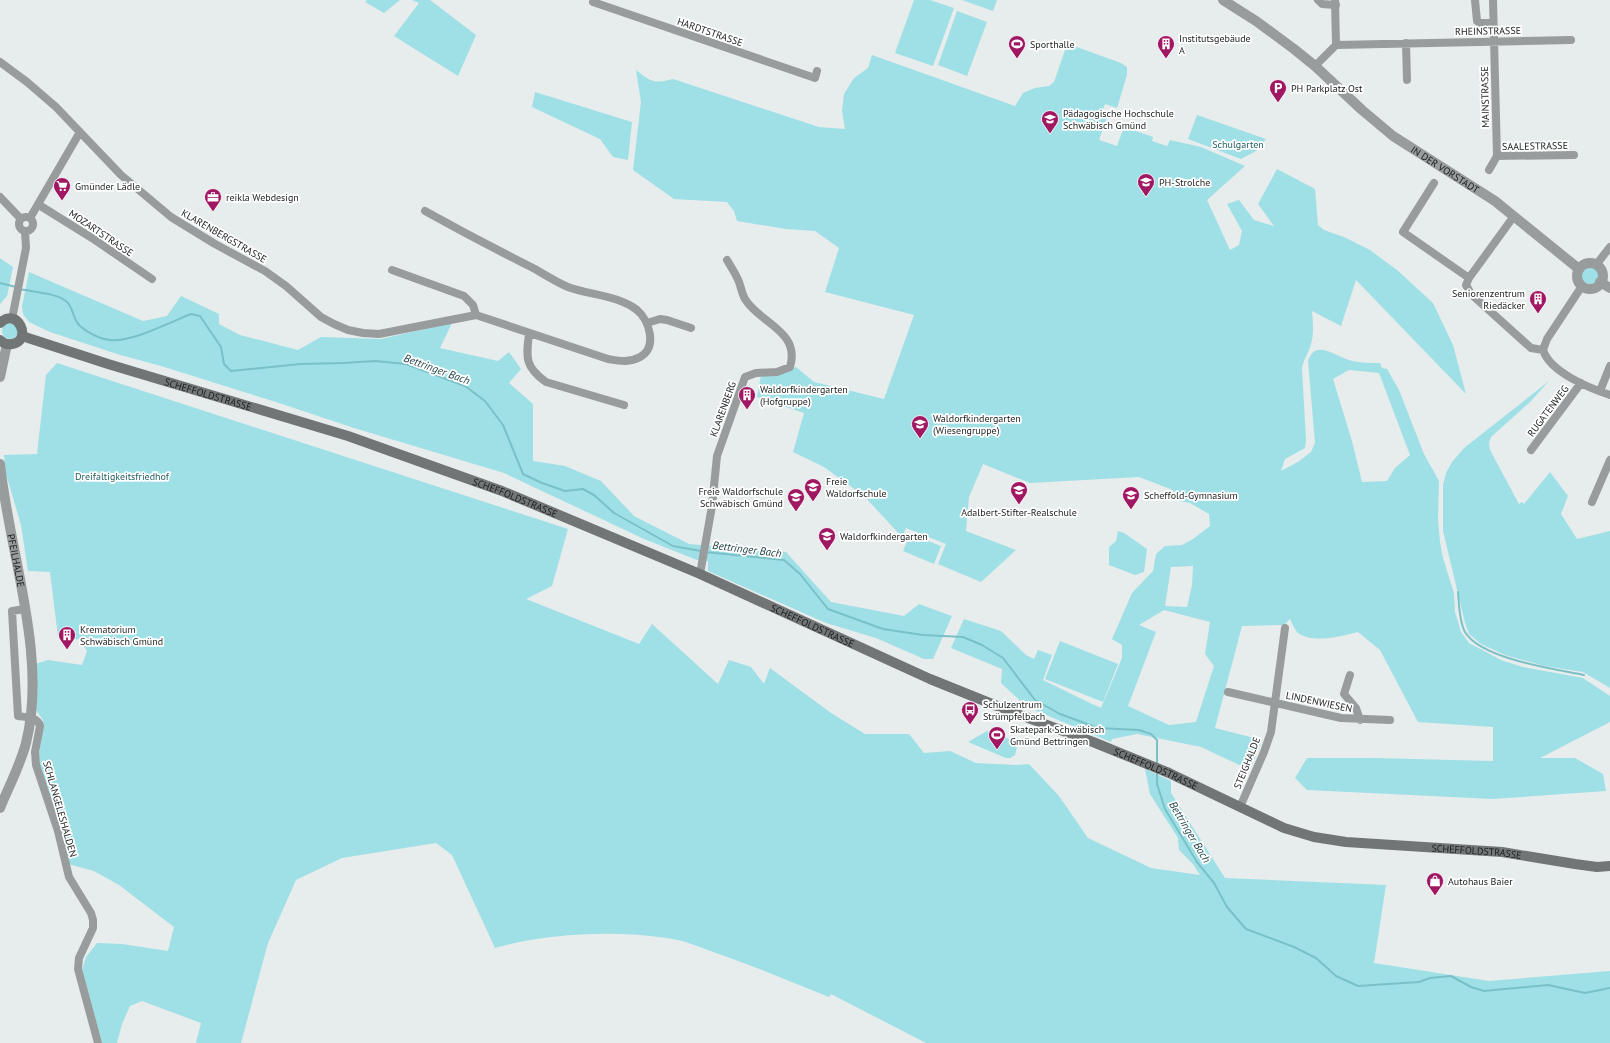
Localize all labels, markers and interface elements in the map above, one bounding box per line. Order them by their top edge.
street label: HARDTSTRASSE [675,15,745,49]
street label: RHEINSTRASSE [1455,24,1521,38]
place label: Institutsgebäude A [1179,32,1251,57]
sports icon: Sporthalle [1007,34,1027,59]
building icon: Institutsgebäude A [1156,34,1176,59]
place label: Sporthalle [1030,38,1075,51]
street label: MAINSTRASSE [1478,66,1492,128]
parking icon: PH Parkplatz Ost [1268,78,1288,103]
place label: PH Parkplatz Ost [1291,82,1363,95]
place label: Pädagogische Hochschule Schwäbisch Gmünd [1063,107,1174,132]
school or university icon: Pädagogische Hochschule Schwäbisch Gmünd [1040,109,1060,134]
park label: Schulgarten [1212,138,1264,151]
street label: SAALESTRASSE [1502,139,1568,153]
street label: IN DER VORSTADT [1409,143,1482,196]
school or university icon: PH-Strolche [1136,172,1156,197]
supermarket icon: Gmünder Lädle [52,176,72,201]
place label: PH-Strolche [1159,176,1210,189]
place label: Gmünder Lädle [75,180,140,193]
office icon: reikla Webdesign [203,187,223,212]
place label: reikla Webdesign [226,191,299,204]
street label: KLARENBERGSTRASSE [179,206,269,266]
street label: MOZARTSTRASSE [66,207,136,259]
place label: Seniorenzentrum Riedäcker [1452,287,1526,312]
building icon: Seniorenzentrum Riedäcker [1528,289,1548,314]
water label: Bettringer Bach [402,351,472,388]
street label: SCHEFFOLDSTRASSE [163,375,253,413]
street label: KLARENBERG [707,379,739,439]
place label: Waldorfkindergarten (Hofgruppe) [760,383,848,408]
street label: RUGATENWEG [1524,383,1572,439]
building icon: Waldorfkindergarten (Hofgruppe) [737,385,757,410]
place label: Waldorfkindergarten (Wiesengruppe) [933,412,1021,437]
school or university icon: Waldorfkindergarten (Wiesengruppe) [910,414,930,439]
park label: Dreifaltigkeitsfriedhof [75,470,170,483]
street label: SCHEFFOLDSTRASSE [471,475,560,520]
place label: Freie Waldorfschule [826,475,887,500]
school or university icon: Freie Waldorfschule [803,477,823,502]
school or university icon: Adalbert-Stifter-Realschule [1009,480,1029,505]
place label: Freie Waldorfschule Schwäbisch Gmünd [698,485,783,510]
school or university icon: Scheffold-Gymnasium [1121,485,1141,510]
school or university icon: Freie Waldorfschule Schwäbisch Gmünd [786,487,806,512]
place label: Scheffold-Gymnasium [1144,489,1238,502]
place label: Adalbert-Stifter-Realschule [961,506,1077,519]
school or university icon: Waldorfkindergarten [817,526,837,551]
place label: Waldorfkindergarten [840,530,928,543]
street label: PFEILHALDE [5,533,28,588]
water label: Bettringer Bach [712,538,782,560]
street label: SCHEFFOLDSTRASSE [769,601,856,650]
place label: Krematorium Schwäbisch Gmünd [80,623,163,648]
building icon: Krematorium Schwäbisch Gmünd [57,625,77,650]
street label: LINDENWIESEN [1285,689,1353,715]
place label: Schulzentrum Strümpfelbach [983,698,1045,723]
bus stop icon: Schulzentrum Strümpfelbach [960,700,980,725]
place label: Skatepark Schwäbisch Gmünd Bettringen [1010,723,1104,748]
sports icon: Skatepark Schwäbisch Gmünd Bettringen [987,725,1007,750]
street label: STEIGHALDE [1231,735,1263,791]
street label: SCHEFFOLDSTRASSE [1112,745,1200,792]
street label: SCHLANGELESHALDEN [40,760,80,858]
water label: Bettringer Bach [1166,799,1214,866]
street label: SCHEFFOLDSTRASSE [1431,841,1523,862]
shop icon: Autohaus Baier [1425,871,1445,896]
place label: Autohaus Baier [1448,875,1513,888]

